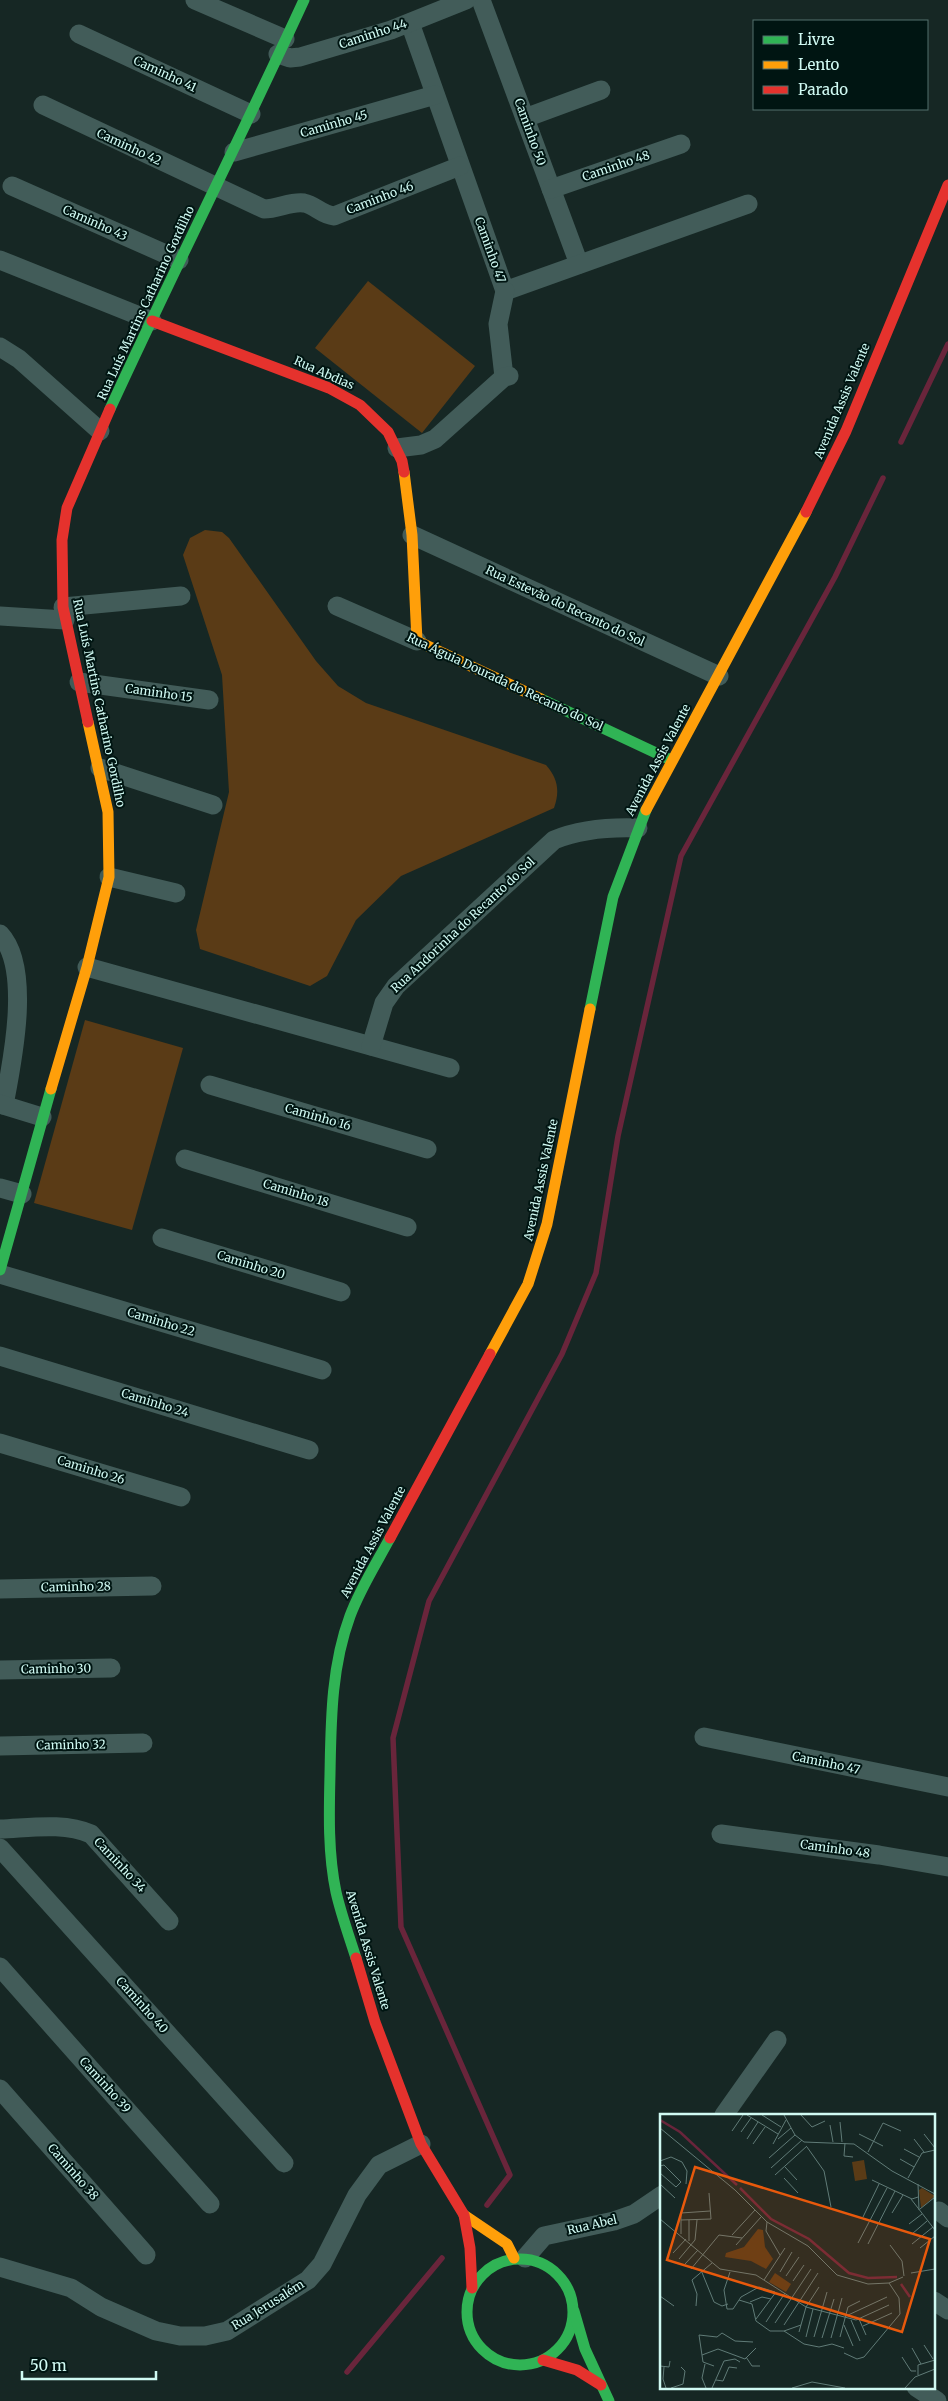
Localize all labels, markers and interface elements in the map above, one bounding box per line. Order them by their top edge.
street label: Caminho 44 [337,15,409,52]
legend [753,20,928,110]
text: Livre [798,30,835,49]
street label: Caminho 41 [131,52,200,95]
text: Lento [798,55,840,74]
text: Parado [798,80,848,99]
street label: Caminho 50 [511,96,550,168]
street label: Caminho 45 [299,107,369,140]
street label: Caminho 42 [94,125,164,168]
street label: Caminho 48 [580,147,652,184]
street label: Caminho 46 [344,178,415,217]
street label: Caminho 43 [61,202,130,243]
street label: Rua Luís Martins Catharino Gordilho [94,203,197,402]
street label: Caminho 47 [472,215,509,285]
street label: Avenida Assis Valente [810,341,873,462]
street label: Rua Abdias [292,353,357,393]
street label: Rua Estevão do Recanto do Sol [483,562,647,649]
street label: Rua Luís Martins Catharino Gordilho [70,597,129,808]
street label: Rua Águia Dourada do Recanto do Sol [405,629,606,734]
street label: Caminho 15 [124,680,194,705]
street label: Avenida Assis Valente [621,701,693,819]
street label: Rua Andorinha do Recanto do Sol [387,854,538,995]
street label: Caminho 16 [283,1100,353,1133]
street label: Avenida Assis Valente [520,1118,561,1243]
street label: Caminho 18 [261,1175,331,1210]
street label: Caminho 20 [215,1247,287,1282]
street label: Caminho 22 [126,1304,197,1339]
street label: Caminho 24 [120,1385,191,1420]
street label: Caminho 26 [56,1452,127,1487]
street label: Avenida Assis Valente [336,1483,408,1601]
street label: Caminho 28 [41,1578,111,1595]
street label: Caminho 30 [21,1660,92,1677]
street label: Caminho 32 [36,1736,106,1753]
street label: Caminho 47 [791,1748,861,1777]
street label: Caminho 34 [91,1834,150,1896]
street label: Caminho 48 [799,1836,871,1861]
street label: Avenida Assis Valente [343,1887,394,2011]
street label: Caminho 40 [113,1973,172,2036]
street label: Caminho 39 [77,2054,134,2116]
inset map [660,2114,936,2388]
street label: Caminho 38 [45,2140,102,2203]
street label: Rua Abel [565,2211,619,2238]
street label: Rua Jerusalém [229,2276,307,2333]
scale bar [22,2348,156,2380]
text: 50 m [30,2356,67,2375]

